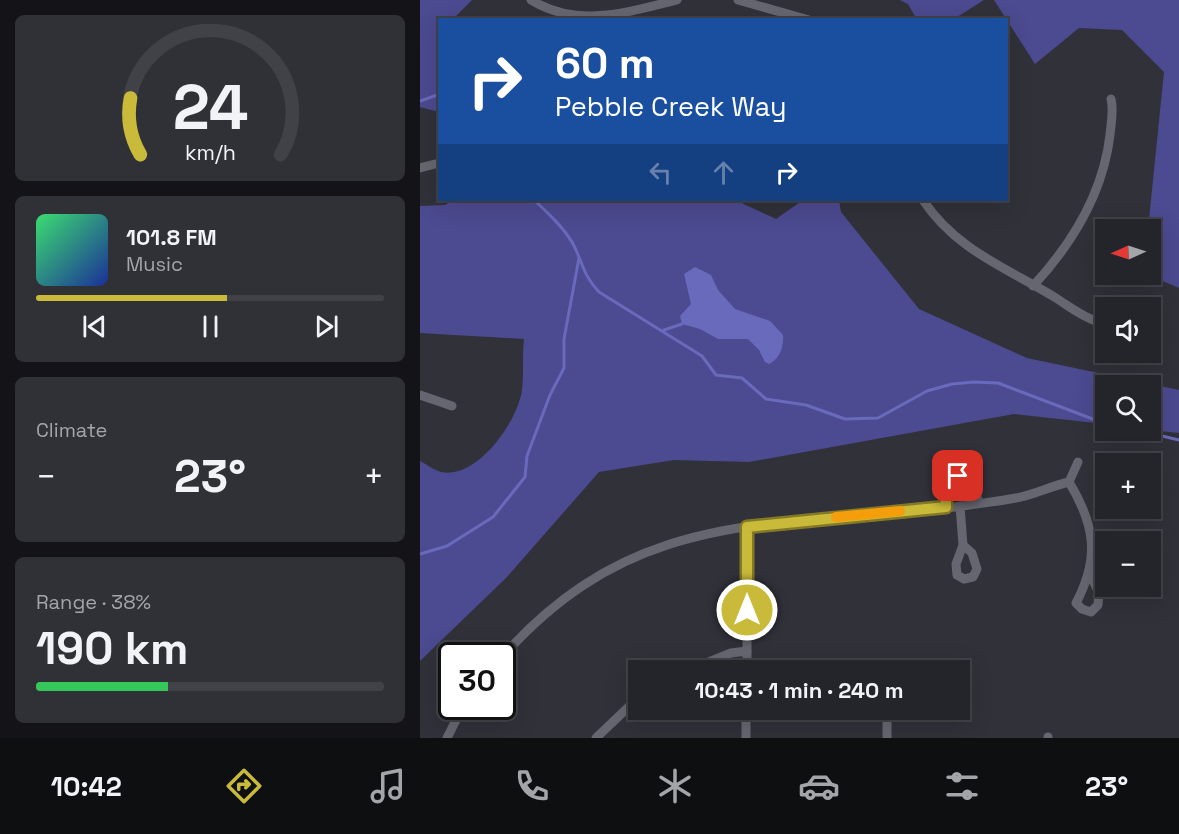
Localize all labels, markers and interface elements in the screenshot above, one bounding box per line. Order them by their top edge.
text: 60 m [555,37,655,90]
icon: right [456,42,534,120]
text: 24 [172,68,248,147]
text: Pebble Creek Way [555,89,786,124]
text: km/h [184,139,236,166]
icon: left [644,156,677,189]
icon: ahead [707,156,740,189]
icon: right [770,156,803,189]
north arrow [1095,219,1161,285]
map controls [1095,219,1161,597]
text: 101.8 FM [126,223,217,251]
text: Music [126,251,183,277]
button: sound [1095,297,1161,363]
icon: previous [78,310,111,343]
icon: pause [194,310,227,343]
icon: next [310,310,343,343]
button: search [1095,375,1161,441]
text: Climate [36,417,107,443]
text: 23° [174,448,246,505]
pin [932,450,983,501]
button: + [1095,453,1161,519]
text: − [36,456,56,498]
text: + [364,456,384,498]
icon: arrive [941,459,974,492]
button: − [1095,531,1161,597]
position arrow [715,578,779,642]
text: Range · 38% [36,589,151,615]
text: 190 km [36,620,189,677]
speed limit sign: 30 [438,642,516,720]
text: 10:43 · 1 min · 240 m [694,676,904,704]
icon: directions [223,765,265,807]
icon: music [367,765,409,807]
icon: phone [511,765,553,807]
icon: climate [654,765,696,807]
icon: car [798,765,840,807]
icon: filters [941,765,983,807]
text: 10:42 [51,769,122,804]
text: 23° [1085,769,1128,804]

